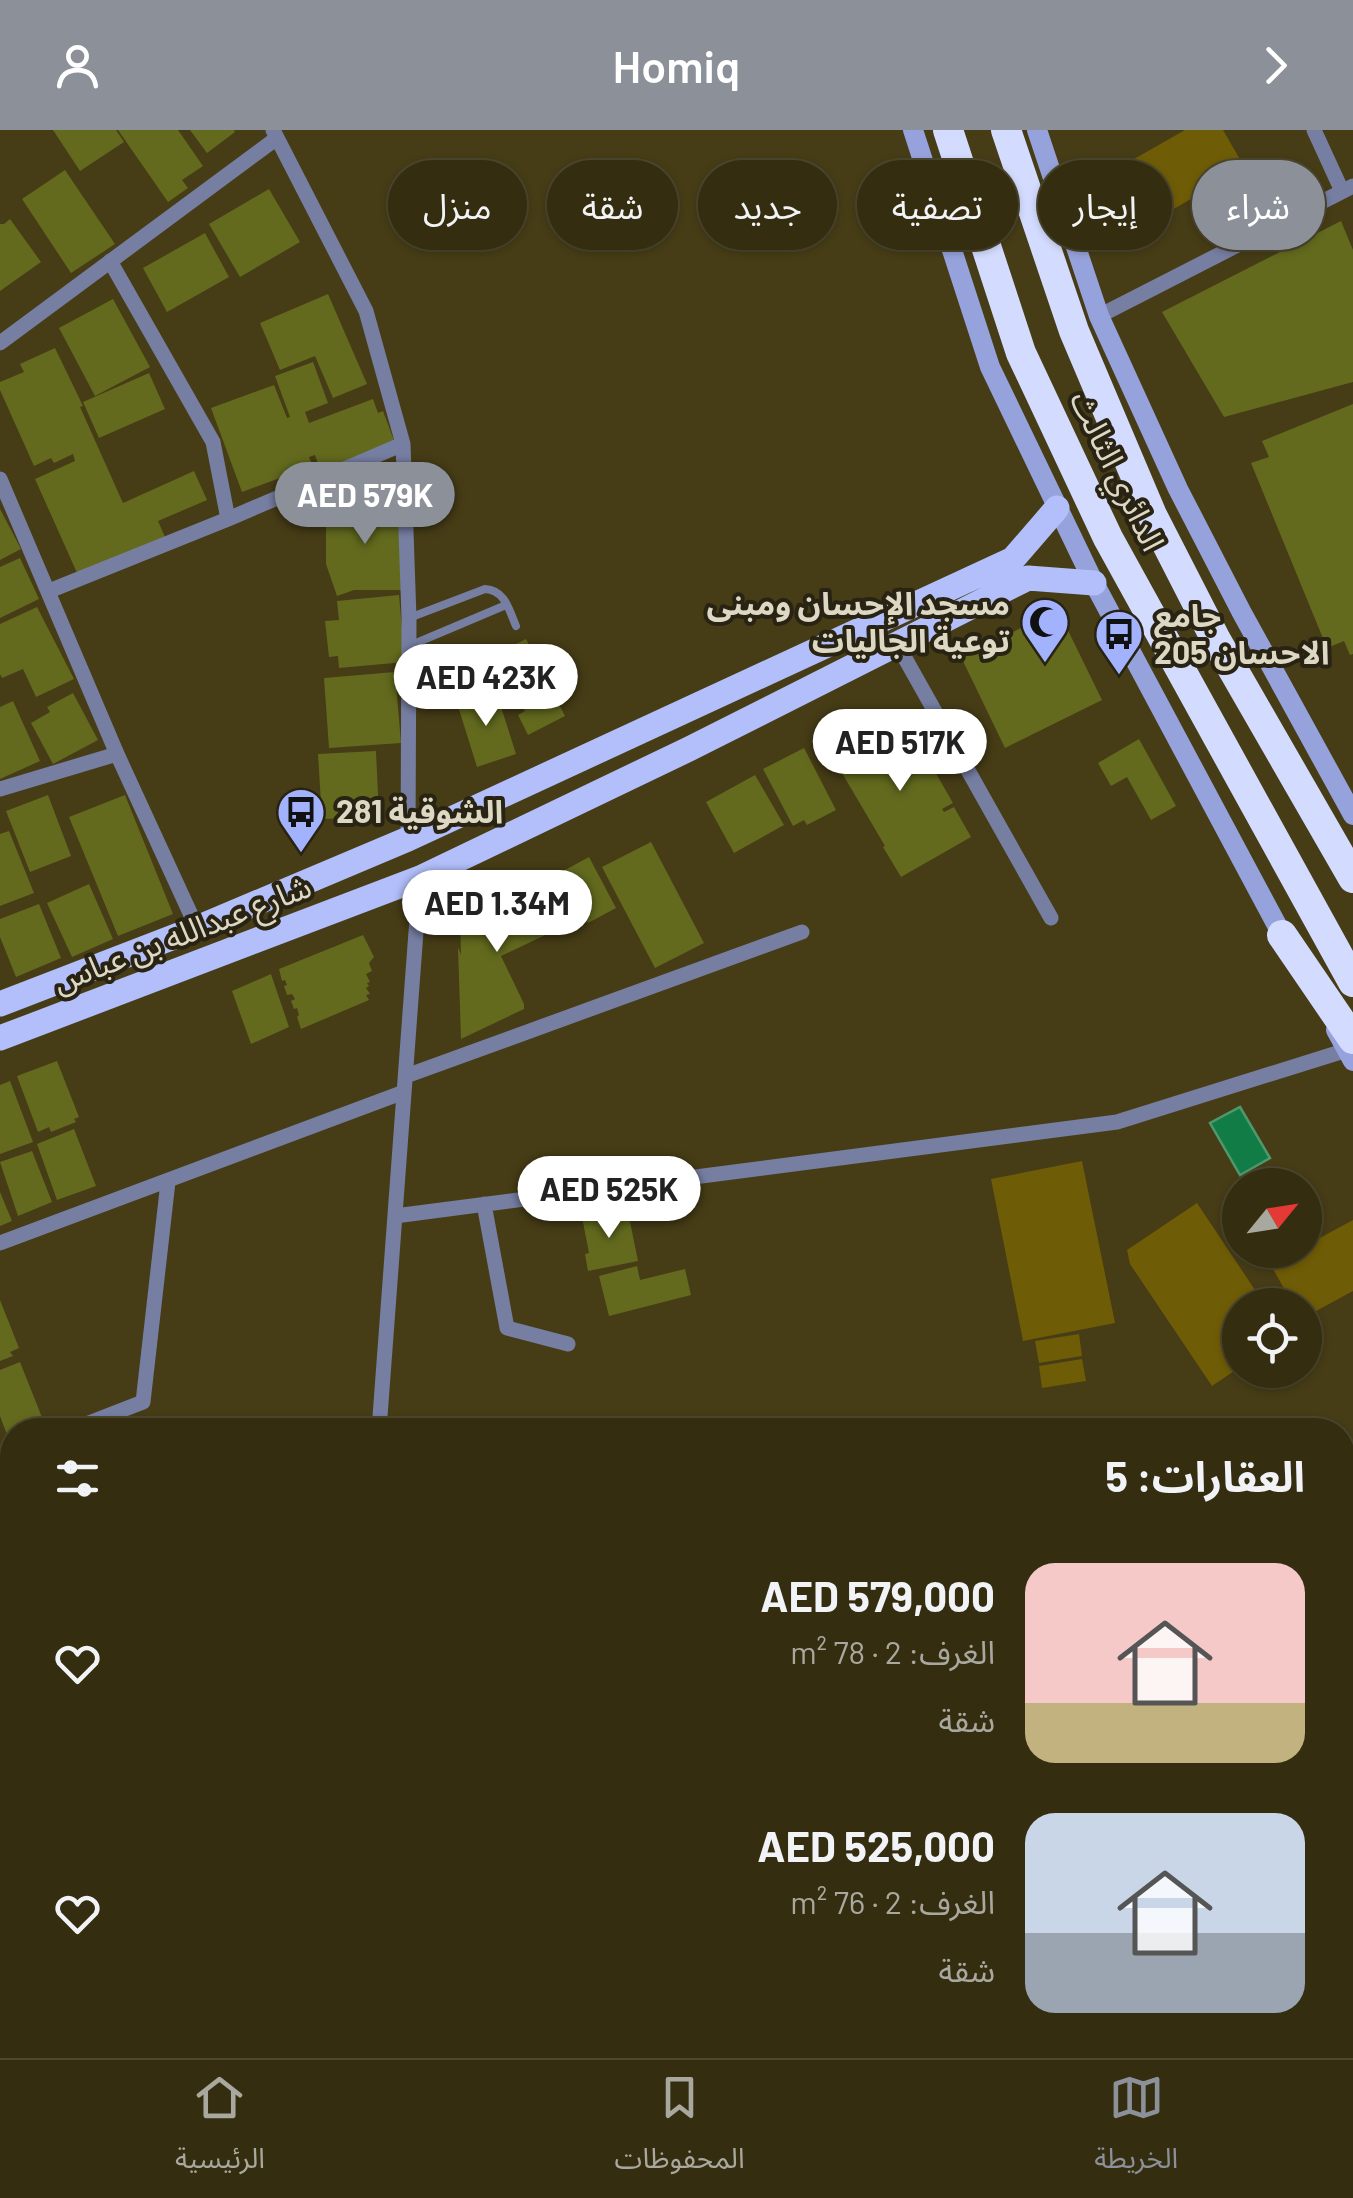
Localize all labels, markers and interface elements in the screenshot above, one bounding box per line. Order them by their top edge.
icon: person [50,38,105,93]
text: Homiq [613,38,740,92]
icon: forward [1248,38,1303,93]
chip: منزل [388,160,527,250]
chip: شقة [547,160,678,250]
chip: جديد [698,160,837,250]
chip: تصفية [857,160,1018,250]
chip: إيجار [1038,160,1172,250]
chip: شراء [1192,160,1325,250]
street label: الدائري الثالث [1057,384,1174,559]
pin: AED 579K [262,462,468,547]
text: AED 579K [297,475,433,513]
place label: مسجد الإحسان ومبنى توعية الجاليات [706,583,1010,659]
place label: جامع الاحسان 205 [1154,595,1329,671]
mosque icon: مسجد الإحسان ومبنى توعية الجاليات [1019,596,1071,664]
bus stop icon: جامع الاحسان 205 [1093,608,1145,676]
pin: AED 423K [383,644,589,729]
text: AED 423K [416,657,556,695]
pin: AED 517K [797,709,1003,794]
text: AED 517K [835,722,965,760]
bus stop icon: الشوقية 281 [275,786,327,854]
place label: الشوقية 281 [336,791,503,830]
street label: شارع عبدالله بن عباس [47,865,318,1005]
pin: AED 1.34M [383,870,611,955]
text: AED 1.34M [424,883,570,921]
pin: AED 525K [506,1156,712,1241]
north arrow [1222,1168,1322,1268]
map controls [1222,1168,1322,1388]
text: AED 525K [540,1169,678,1207]
button: locate [1222,1288,1322,1388]
text: العقارات: 5 [1105,1450,1305,1500]
icon: filters [50,1451,105,1506]
text: AED 579,000 [760,1570,995,1620]
icon: home [1105,1603,1225,1723]
text: الغرف: 2 · 78 m² [790,1632,995,1670]
icon: heart [50,1636,105,1691]
text: شقة [939,1700,995,1738]
text: AED 525,000 [757,1820,995,1870]
icon: home [1105,1853,1225,1973]
text: الغرف: 2 · 76 m² [790,1882,995,1920]
icon: heart [50,1886,105,1941]
text: شقة [939,1950,995,1988]
tab: الرئيسية [175,2070,265,2189]
tab: المحفوظات [615,2070,745,2189]
tab: الخريطة [1094,2070,1178,2189]

